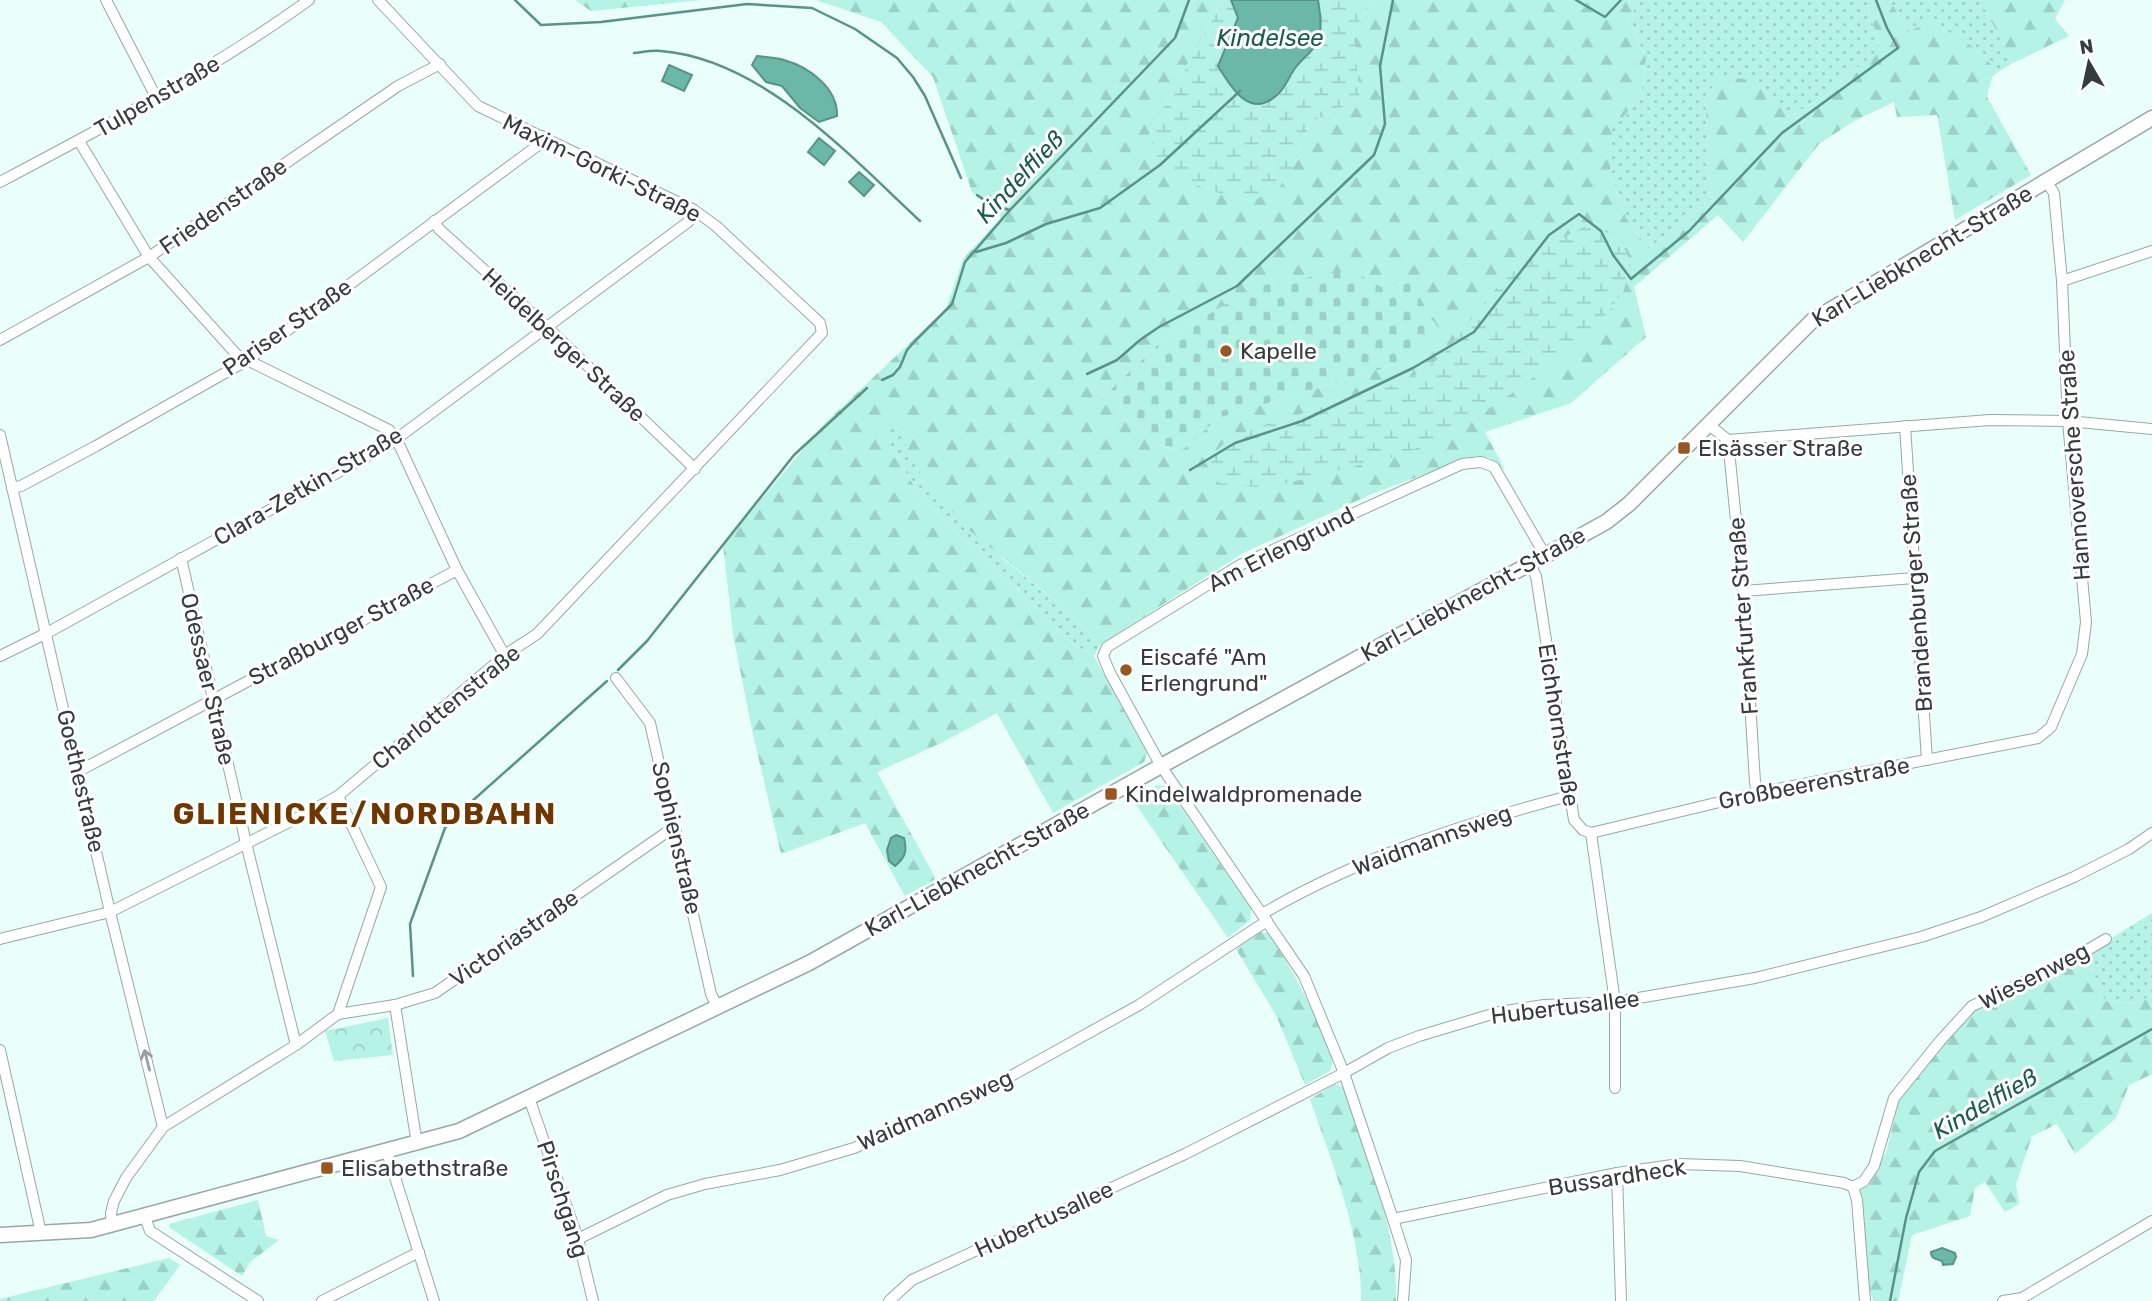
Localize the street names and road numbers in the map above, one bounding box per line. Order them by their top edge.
street label: Tulpenstraße [89,49,225,143]
street label: Maxim-Gorki-Straße [498,108,706,228]
street label: Friedenstraße [154,152,292,260]
street label: Karl-Liebknecht-Straße [1807,179,2037,333]
street label: Heidelberger Straße [476,262,652,428]
street label: Pariser Straße [217,272,357,382]
street label: Hannoversche Straße [2052,348,2096,582]
street label: Clara-Zetkin-Straße [209,421,407,551]
street label: Brandenburger Straße [1894,473,1938,713]
street label: Am Erlengrund [1203,500,1359,598]
street label: Frankfurter Straße [1722,516,1764,716]
street label: Karl-Liebknecht-Straße [1356,521,1590,667]
street label: Straßburger Straße [244,570,438,692]
street label: Odessaer Straße [175,590,241,768]
street label: Charlottenstraße [366,639,526,775]
street label: Eichhornstraße [1532,642,1586,808]
street label: Goethestraße [51,707,111,855]
street label: Großbeerenstraße [1716,751,1912,815]
street label: Sophienstraße [646,759,708,917]
street label: Karl-Liebknecht-Straße [860,796,1094,942]
street label: Waidmannsweg [1349,798,1515,882]
street label: Victoriastraße [444,883,584,993]
street label: Wiesenweg [1974,936,2094,1016]
street label: Hubertusallee [1489,984,1641,1030]
street label: Waidmannsweg [853,1063,1017,1157]
street label: Pirschgang [531,1137,595,1261]
street label: Bussardheck [1546,1152,1688,1202]
street label: Hubertusallee [970,1175,1118,1263]

